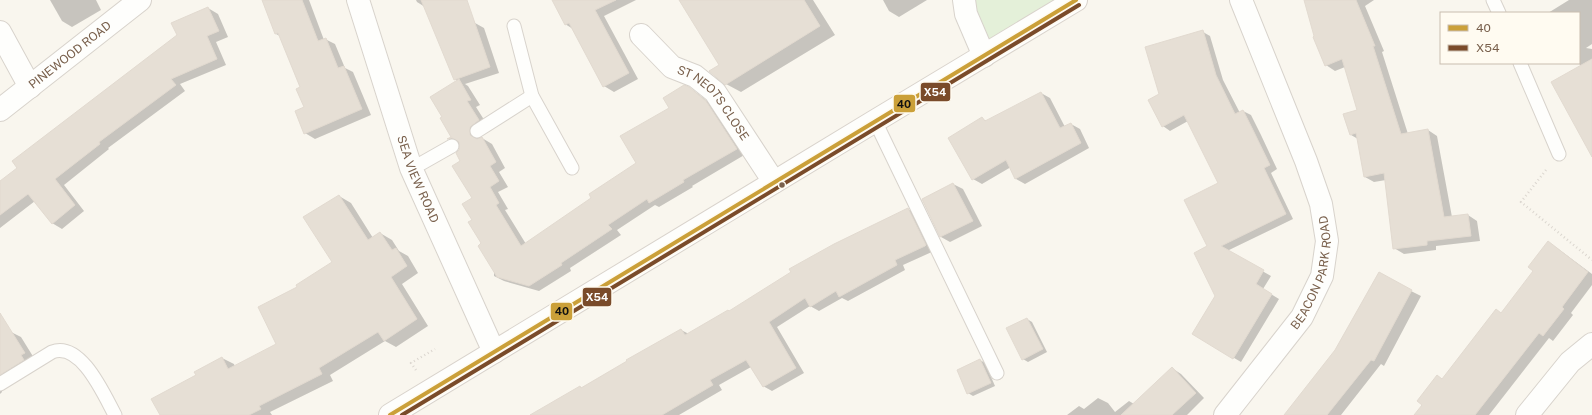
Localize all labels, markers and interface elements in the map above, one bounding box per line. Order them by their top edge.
legend [1440,12,1580,64]
street label: PINEWOOD ROAD [26,18,114,92]
text: 40 [1476,21,1491,35]
text: X54 [1476,41,1500,55]
street label: ST NEOTS CLOSE [675,63,752,143]
line badge: X54 [920,82,951,102]
text: X54 [924,86,946,98]
line badge: 40 [893,94,916,113]
text: 40 [897,98,911,110]
street label: SEA VIEW ROAD [394,134,442,225]
unlabelled marker [777,180,787,190]
street label: BEACON PARK ROAD [1288,214,1334,332]
line badge: X54 [582,287,612,307]
text: X54 [586,291,608,303]
line badge: 40 [550,302,573,321]
text: 40 [555,305,569,317]

